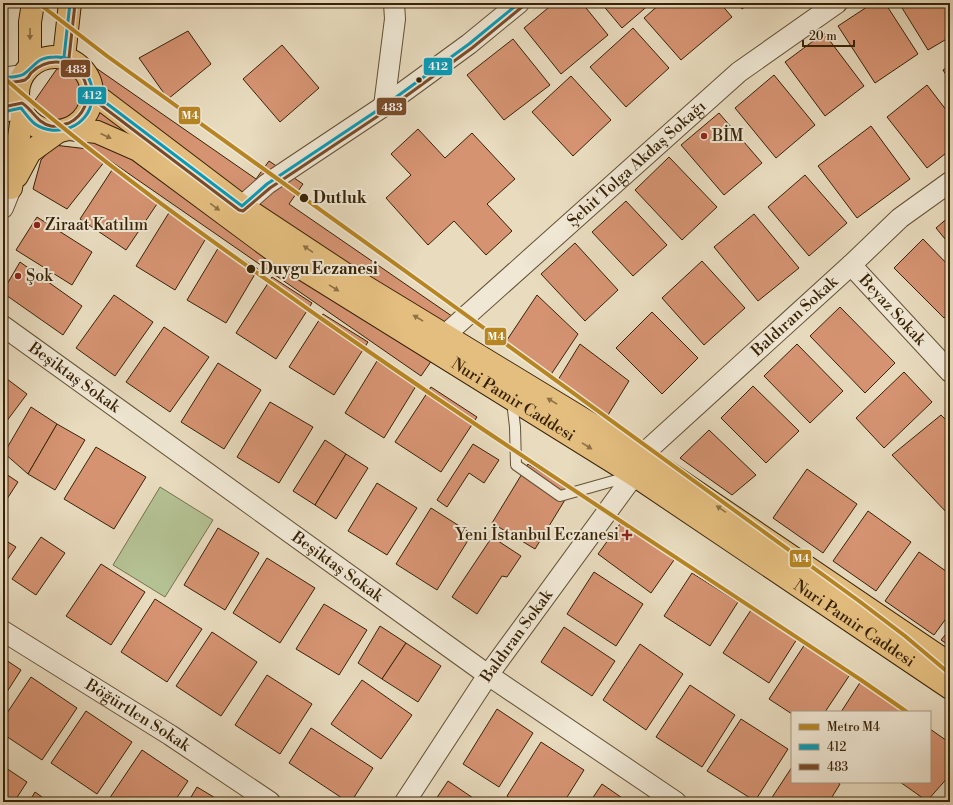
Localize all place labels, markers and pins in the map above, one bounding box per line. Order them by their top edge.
unlabelled marker [414,75,424,85]
place label: BİM [711,124,743,146]
marker: BİM [699,131,709,141]
place label: Dutluk [313,188,368,208]
marker: Dutluk [298,192,310,204]
place label: Ziraat Katılım [45,215,148,235]
marker: Ziraat Katılım [32,220,42,230]
place label: Duygu Eczanesi [260,259,378,279]
marker: Duygu Eczanesi [245,263,257,275]
place label: Şok [26,266,54,286]
marker: Şok [13,271,23,281]
place label: Yeni İstanbul Eczanesi [455,523,619,545]
marker: Yeni İstanbul Eczanesi [622,530,632,540]

